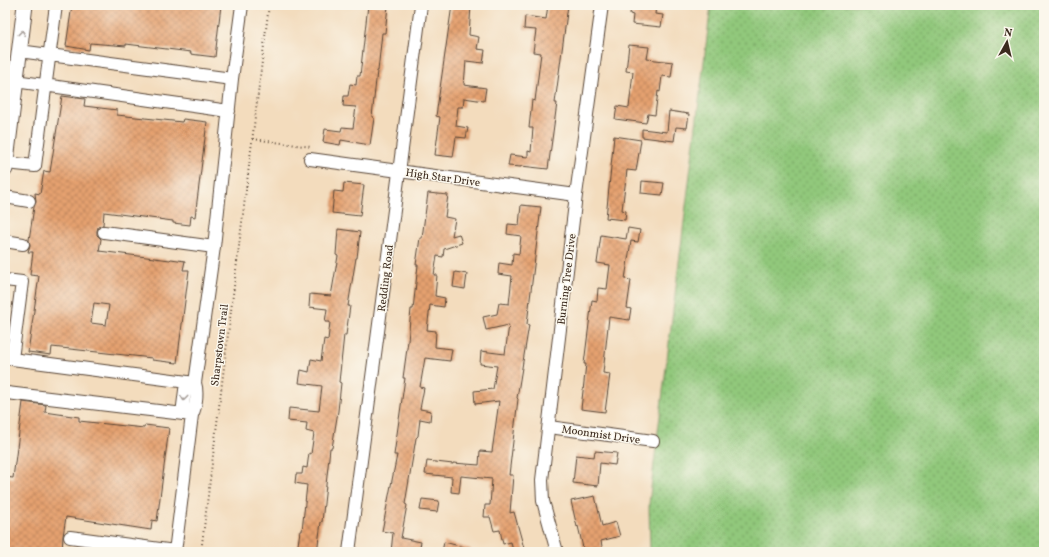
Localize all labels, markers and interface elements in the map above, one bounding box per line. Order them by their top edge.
north arrow [987,22,1027,62]
text: N [1003,26,1013,42]
one-way arrow [17,30,26,36]
street label: High Star Drive [405,166,481,191]
street label: Burning Tree Drive [554,233,581,326]
street label: Redding Road [375,244,398,313]
street label: Sharpstown Trail [208,303,233,387]
one-way arrow [180,395,189,401]
street label: Moonmist Drive [561,423,641,448]

